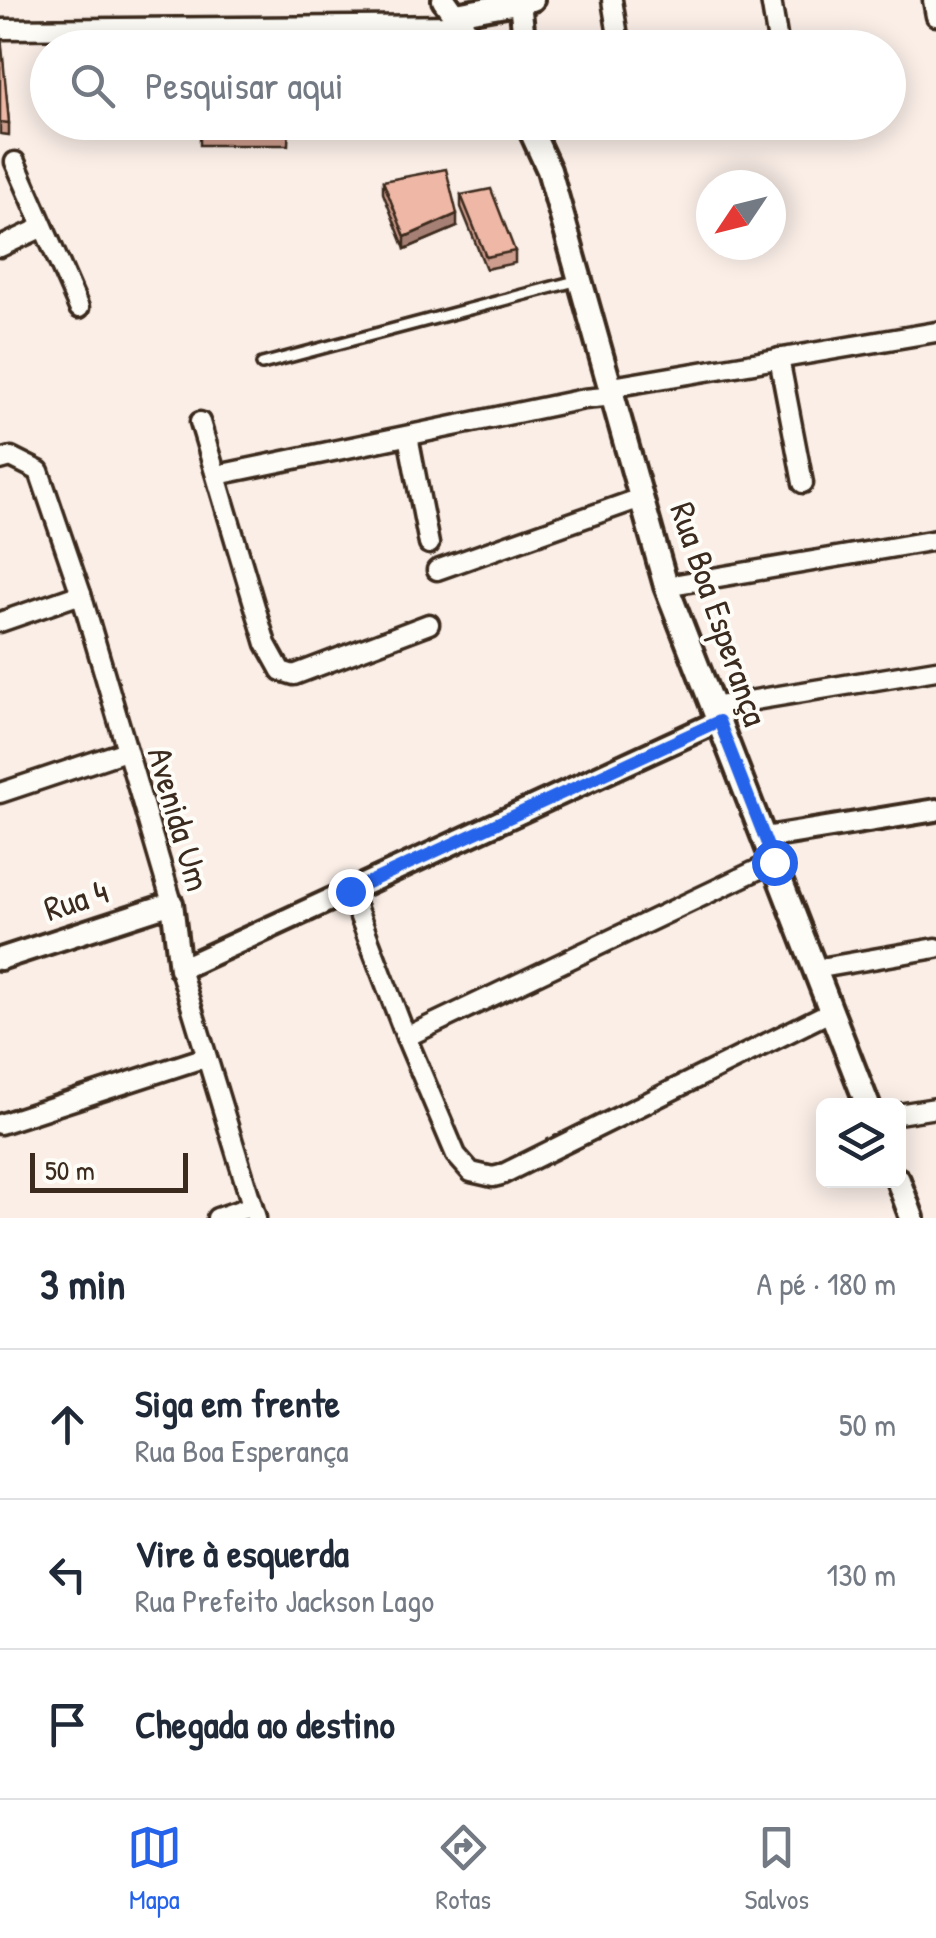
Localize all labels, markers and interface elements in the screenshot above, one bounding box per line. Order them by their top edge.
search box [30,30,906,140]
icon: search [65,58,120,113]
text: Pesquisar aqui [145,59,343,111]
north arrow [696,170,786,260]
street label: Rua Boa Esperança [659,496,780,732]
street label: Avenida Um [137,742,222,896]
route start [752,840,798,886]
street label: Rua 4 [38,867,114,932]
route end [328,869,374,915]
map controls [816,1098,906,1188]
button: layers [816,1098,906,1188]
scale bar [30,1148,188,1192]
text: 50 m [45,1151,95,1189]
text: 3 min [40,1255,125,1312]
text: A pé · 180 m [757,1262,896,1305]
text: Siga em frente [135,1377,340,1429]
icon: ahead [40,1397,95,1452]
text: 50 m [839,1403,896,1446]
text: Rua Boa Esperança [135,1429,348,1472]
text: Vire à esquerda [135,1527,349,1579]
icon: left [40,1547,95,1602]
text: 130 m [827,1553,896,1596]
text: Rua Prefeito Jackson Lago [135,1579,434,1622]
icon: arrive [40,1697,95,1752]
text: Chegada ao destino [135,1698,395,1750]
tab: Mapa [127,1820,182,1918]
tab: Rotas [436,1820,491,1918]
tab: Salvos [745,1820,809,1918]

